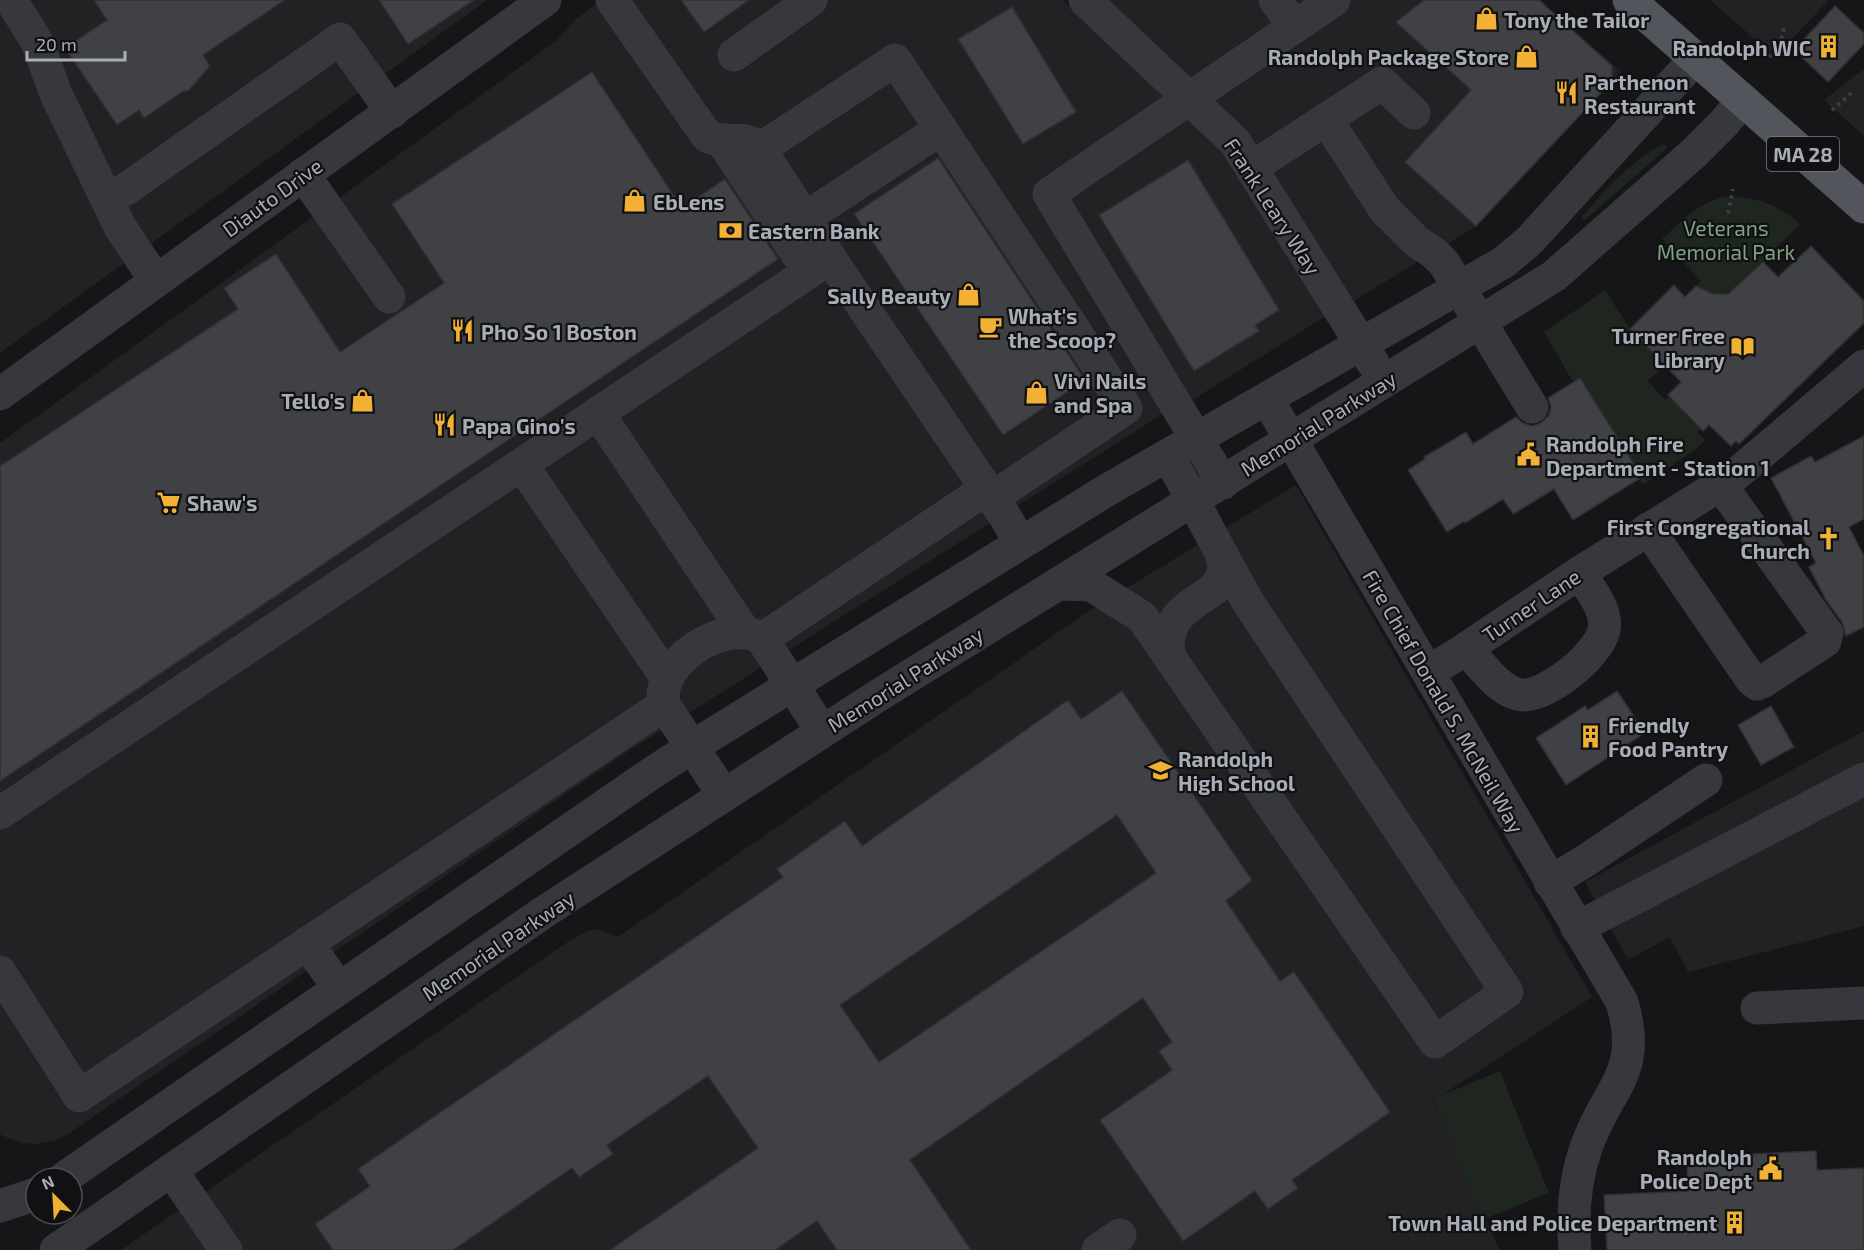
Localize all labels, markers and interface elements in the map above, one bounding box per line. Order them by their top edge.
shop icon: Tony the Tailor [1473,6,1499,32]
place label: Tony the Tailor [1504,7,1649,33]
scale bar [27,24,124,62]
text: 20 m [36,33,77,55]
building icon: Randolph WIC [1816,34,1842,60]
place label: Randolph WIC [1672,35,1811,60]
shop icon: Randolph Package Store [1514,43,1540,69]
place label: Randolph Package Store [1268,44,1509,69]
place label: Parthenon Restaurant [1584,69,1696,118]
restaurant icon: Parthenon Restaurant [1553,80,1579,106]
street label: Frank Leary Way [1220,133,1326,279]
road number: MA 28 [1767,137,1839,171]
street label: Diauto Drive [217,152,327,242]
shop icon: EbLens [622,188,648,214]
place label: EbLens [653,189,724,214]
park label: Veterans Memorial Park [1657,215,1796,264]
bank icon: Eastern Bank [717,217,743,243]
place label: Eastern Bank [748,218,880,243]
shop icon: Sally Beauty [956,282,982,308]
place label: Sally Beauty [827,283,951,309]
place label: What's the Scoop? [1008,303,1116,352]
cafe icon: What's the Scoop? [977,314,1003,340]
restaurant icon: Pho So 1 Boston [450,318,476,344]
place label: Pho So 1 Boston [481,319,637,344]
place label: Turner Free Library [1611,323,1725,373]
library icon: Turner Free Library [1730,334,1756,360]
street label: Memorial Parkway [1236,365,1400,481]
place label: Vivi Nails and Spa [1054,368,1146,417]
shop icon: Vivi Nails and Spa [1023,379,1049,405]
shop icon: Tello's [350,387,376,413]
place label: Tello's [281,388,345,413]
restaurant icon: Papa Gino's [431,412,457,438]
place label: Papa Gino's [462,413,576,438]
place label: Randolph Fire Department - Station 1 [1546,431,1770,480]
public building icon: Randolph Fire Department - Station 1 [1515,442,1541,468]
supermarket icon: Shaw's [156,489,182,515]
place label: Shaw's [187,490,257,515]
place label: First Congregational Church [1607,514,1810,563]
church icon: First Congregational Church [1815,525,1841,551]
street label: Turner Lane [1477,563,1585,647]
street label: Fire Chief Donald S. McNeil Way [1358,565,1530,837]
street label: Memorial Parkway [823,621,987,737]
place label: Friendly Food Pantry [1608,712,1728,762]
building icon: Friendly Food Pantry [1577,723,1603,749]
place label: Randolph High School [1178,746,1295,795]
school or university icon: Randolph High School [1147,757,1173,783]
street label: Memorial Parkway [417,885,579,1005]
place label: Randolph Police Dept [1640,1144,1752,1193]
public building icon: Randolph Police Dept [1757,1155,1783,1181]
north arrow [24,1166,84,1226]
text: N [39,1171,57,1193]
building icon: Town Hall and Police Department [1722,1209,1748,1235]
place label: Town Hall and Police Department [1388,1210,1717,1235]

